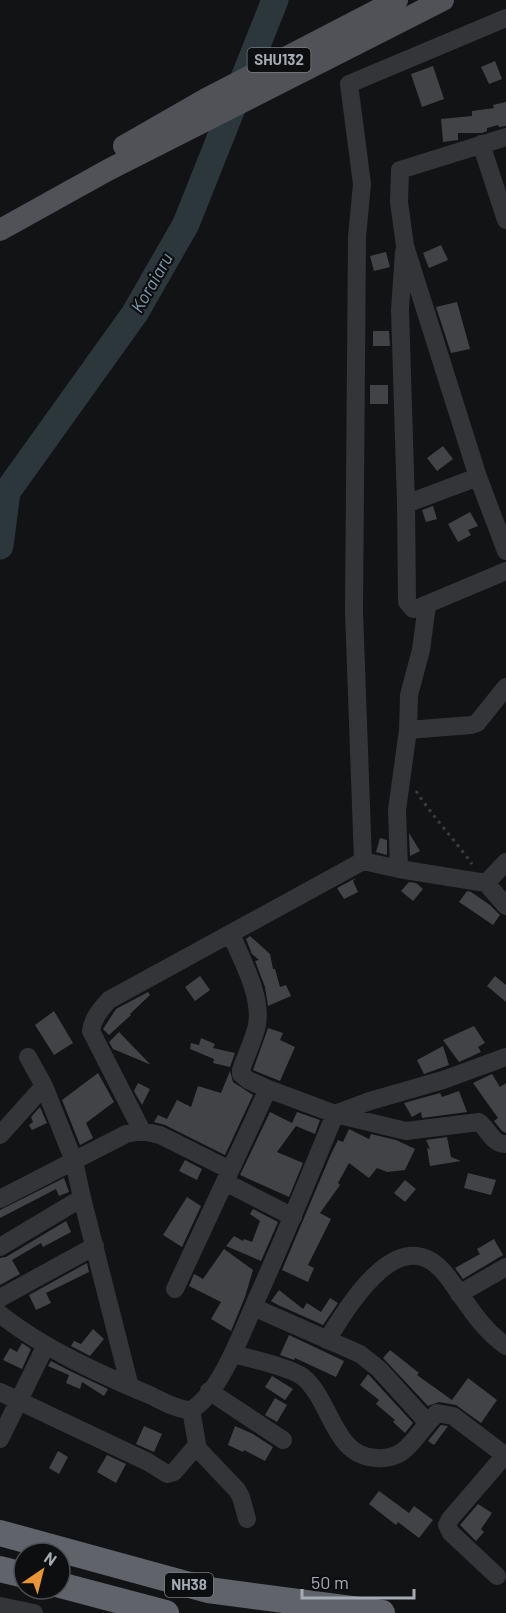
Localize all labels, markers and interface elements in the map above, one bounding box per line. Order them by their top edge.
road number: SHU132 [248,48,310,72]
water label: Koraiaru [125,249,177,316]
north arrow [12,1541,72,1601]
text: N [41,1547,61,1569]
scale bar [302,1562,414,1600]
text: 50 m [311,1571,349,1593]
road number: NH38 [165,1573,213,1597]

